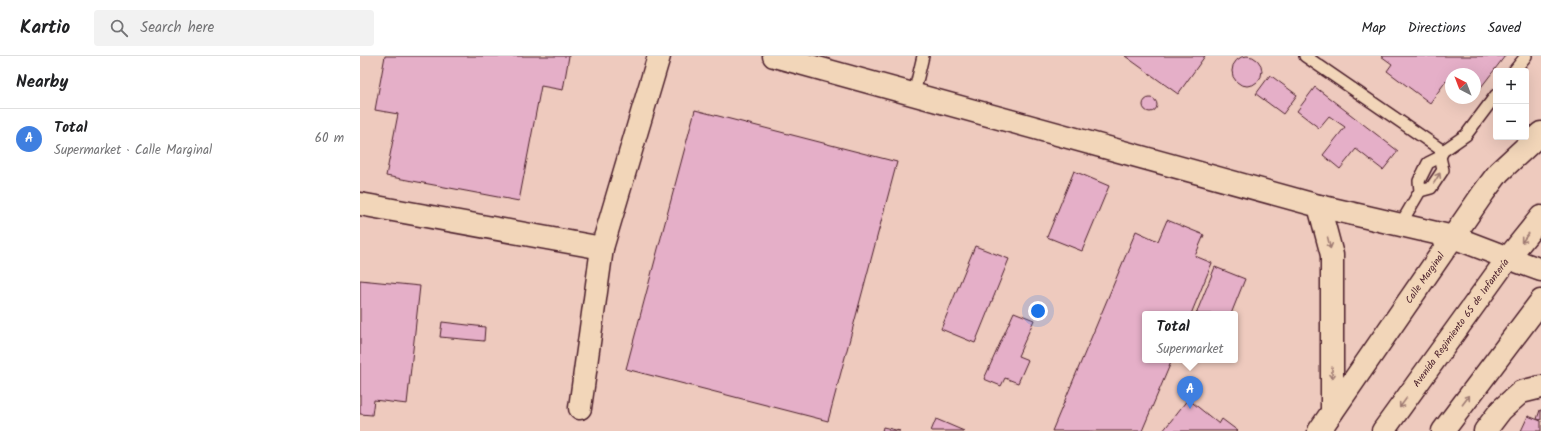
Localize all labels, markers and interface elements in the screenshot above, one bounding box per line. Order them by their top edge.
search box [94,10,374,46]
text: Kartio [20,13,70,43]
text: Search here [140,16,214,40]
icon: search [108,17,130,39]
text: Map [1361,17,1386,39]
text: Directions [1408,17,1466,39]
text: Saved [1488,17,1521,39]
north arrow [1445,68,1481,104]
map controls [1493,68,1529,140]
button: + [1493,68,1529,104]
text: Nearby [16,69,68,96]
button: − [1493,104,1529,140]
text: Total [54,116,87,140]
text: A [25,128,33,149]
text: 60 m [315,128,344,149]
text: Supermarket · Calle Marginal [54,140,212,161]
one-way arrow [1434,172,1442,184]
one-way arrow [1520,232,1529,243]
one-way arrow [1325,237,1333,250]
street label: Calle Marginal [1401,249,1449,307]
street label: Avenida Regimiento 65 de Infantería [1409,255,1513,391]
your location [1028,301,1048,321]
popup [1142,311,1238,363]
text: Total [1156,315,1190,339]
text: Supermarket [1156,339,1224,360]
one-way arrow [1328,366,1336,379]
pin: A [1177,376,1203,409]
one-way arrow [1462,394,1471,405]
one-way arrow [1399,397,1407,408]

